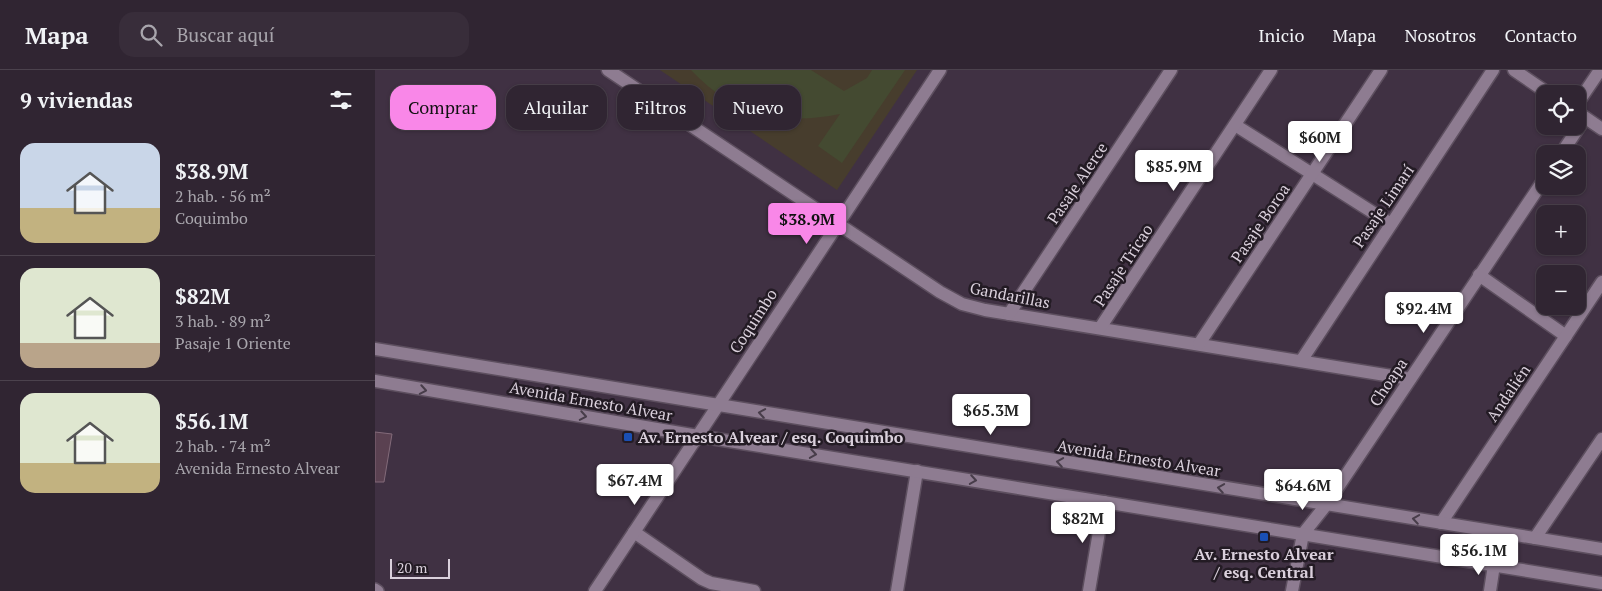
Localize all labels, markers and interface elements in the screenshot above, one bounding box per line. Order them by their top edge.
search box [119,12,469,57]
text: Mapa [25,19,89,51]
icon: search [137,21,165,49]
text: Buscar aquí [177,22,274,47]
text: Inicio [1258,23,1304,47]
text: Mapa [1332,23,1376,47]
text: Nosotros [1404,23,1476,47]
text: Contacto [1504,23,1577,47]
chip: Comprar [390,85,496,130]
chip: Alquilar [506,85,607,130]
chip: Filtros [617,85,704,130]
chip: Nuevo [714,85,801,130]
map controls [1536,85,1586,315]
button: locate [1536,85,1586,135]
text: 9 viviendas [20,86,133,114]
icon: filters [327,86,355,114]
pin: $60M [1290,121,1350,163]
text: $60M [1299,126,1341,148]
street label: Pasaje Alerce [1042,138,1112,228]
button: layers [1536,145,1586,195]
pin: $85.9M [1133,150,1215,192]
text: $85.9M [1146,155,1202,177]
text: $38.9M [175,157,248,185]
street label: Pasaje Limarí [1347,160,1419,252]
icon: home [60,163,120,223]
street label: Pasaje Boroa [1225,179,1295,267]
text: 2 hab. · 56 m² [175,185,271,207]
pin: $38.9M [766,202,848,245]
button: + [1536,205,1586,255]
text: Coquimbo [175,207,248,229]
text: $38.9M [779,208,835,230]
street label: Pasaje Tricao [1088,219,1158,310]
button: − [1536,265,1586,315]
street label: Gandarillas [968,276,1052,314]
text: $82M [175,282,230,310]
street label: Coquimbo [724,284,782,358]
icon: home [60,288,120,348]
pin: $92.4M [1383,292,1465,334]
text: $92.4M [1396,297,1452,319]
text: 3 hab. · 89 m² [175,310,271,332]
text: Pasaje 1 Oriente [175,332,291,354]
street label: Choapa [1364,354,1412,410]
street label: Andalién [1481,360,1535,426]
street label: Avenida Ernesto Alvear [508,376,675,426]
one-way arrow [419,384,427,394]
pin: $65.3M [950,394,1032,436]
text: $65.3M [963,399,1019,421]
text: $56.1M [175,407,248,435]
one-way arrow [757,409,766,419]
one-way arrow [579,411,588,421]
icon: home [60,413,120,473]
place label: Av. Ernesto Alvear / esq. Coquimbo [638,426,904,448]
marker: Av. Ernesto Alvear / esq. Coquimbo [622,431,634,443]
street label: Avenida Ernesto Alvear [1056,434,1223,482]
text: 2 hab. · 74 m² [175,435,271,457]
one-way arrow [808,449,817,459]
text: Avenida Ernesto Alvear [175,457,340,479]
one-way arrow [1056,457,1065,467]
pin: $67.4M [594,464,676,506]
pin: $64.6M [1262,468,1344,511]
text: $67.4M [608,469,662,491]
text: $64.6M [1275,474,1331,496]
one-way arrow [969,475,977,485]
one-way arrow [1216,483,1225,493]
pin: $82M [1053,502,1113,544]
text: $82M [1062,507,1104,529]
one-way arrow [1411,514,1419,525]
marker: Av. Ernesto Alvear / esq. Central [1258,531,1270,543]
pin: $56.1M [1438,534,1520,576]
text: $56.1M [1451,539,1507,561]
place label: Av. Ernesto Alvear / esq. Central [1194,543,1334,583]
scale bar [390,556,450,579]
text: 20 m [397,558,427,577]

